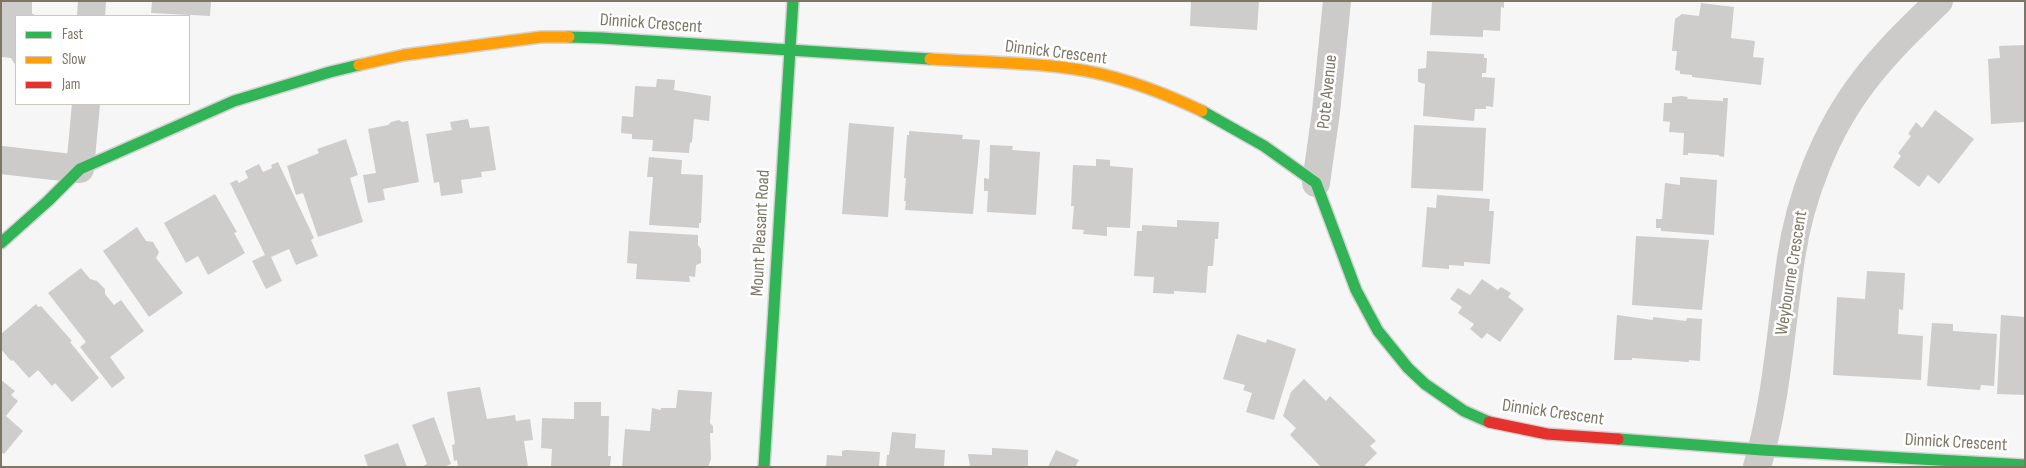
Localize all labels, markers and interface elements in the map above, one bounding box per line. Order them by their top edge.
street label: Dinnick Crescent [599,10,703,38]
legend [15,15,190,105]
text: Fast [62,25,83,44]
street label: Dinnick Crescent [1004,36,1108,70]
text: Slow [62,50,86,69]
street label: Pote Avenue [1313,54,1343,130]
text: Jam [62,75,80,94]
street label: Mount Pleasant Road [747,169,775,297]
street label: Weybourne Crescent [1771,209,1813,337]
street label: Dinnick Crescent [1501,395,1605,431]
street label: Dinnick Crescent [1904,430,2008,456]

